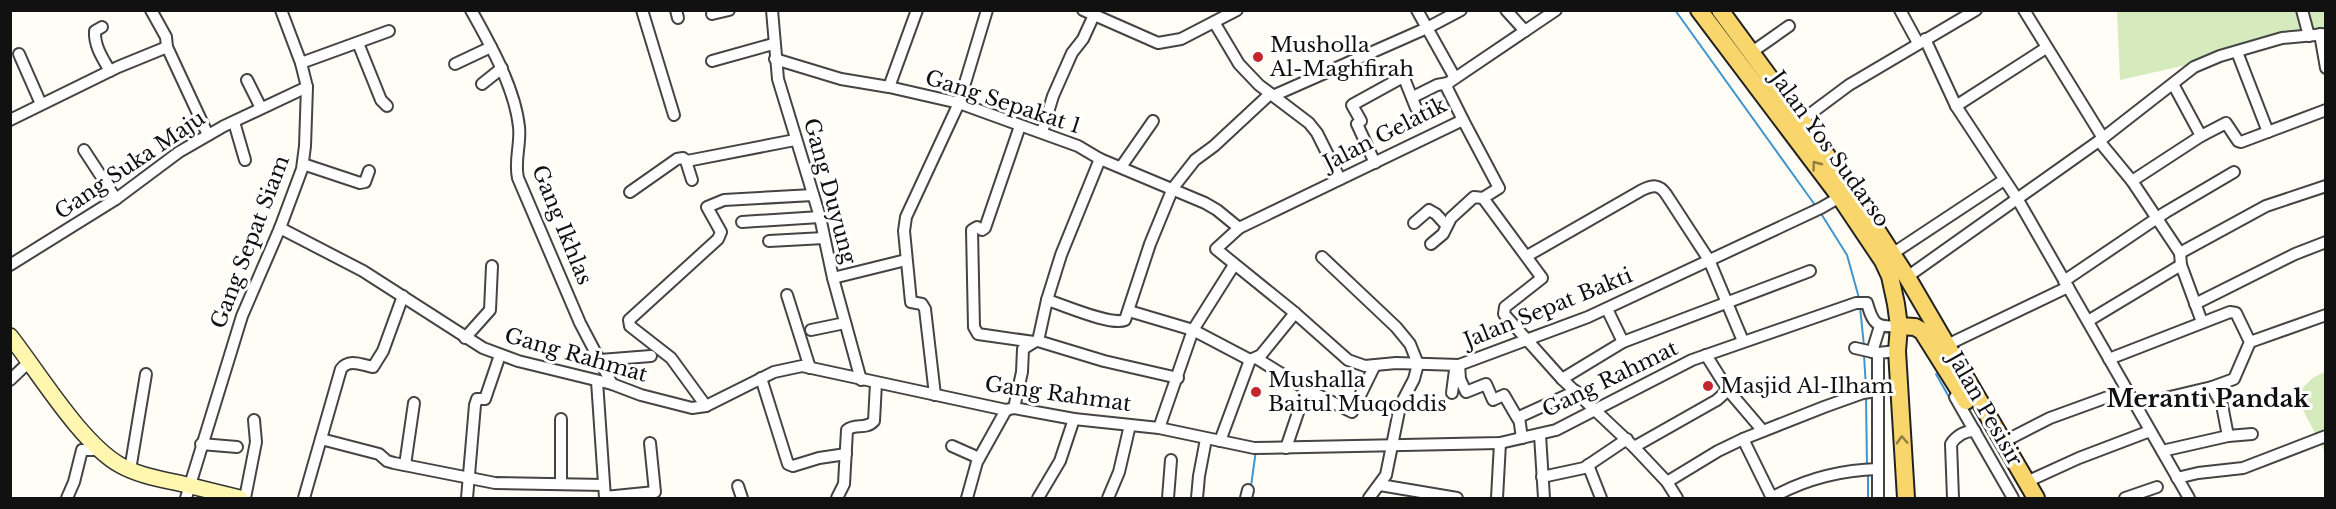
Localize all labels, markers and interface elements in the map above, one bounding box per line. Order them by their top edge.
place label: Musholla Al-Maghfirah [1269,32,1414,82]
marker: Musholla Al-Maghfirah [1251,50,1265,64]
street label: Jalan Yos Sudarso [1763,63,1895,232]
street label: Gang Sepakat 1 [922,65,1084,139]
street label: Jalan Gelatik [1316,92,1451,178]
street label: Gang Suka Maju [50,105,210,225]
street label: Gang Duyung [798,115,862,267]
street label: Gang Sepat Siam [205,151,295,332]
street label: Gang Ikhlas [526,161,598,289]
one-way arrow [1812,161,1823,172]
street label: Jalan Sepat Bakti [1457,262,1636,355]
street label: Gang Rahmat [502,322,651,388]
street label: Gang Rahmat [1538,335,1682,423]
street label: Jalan Pesisir [1940,345,2028,471]
place label: Mushalla Baitul Muqoddis [1268,367,1447,417]
street label: Gang Rahmat [983,371,1133,417]
place label: Masjid Al-Ilham [1720,373,1894,399]
marker: Masjid Al-Ilham [1701,379,1715,393]
district label: Meranti Pandak [2107,384,2311,413]
marker: Mushalla Baitul Muqoddis [1249,385,1263,399]
one-way arrow [1896,436,1909,445]

